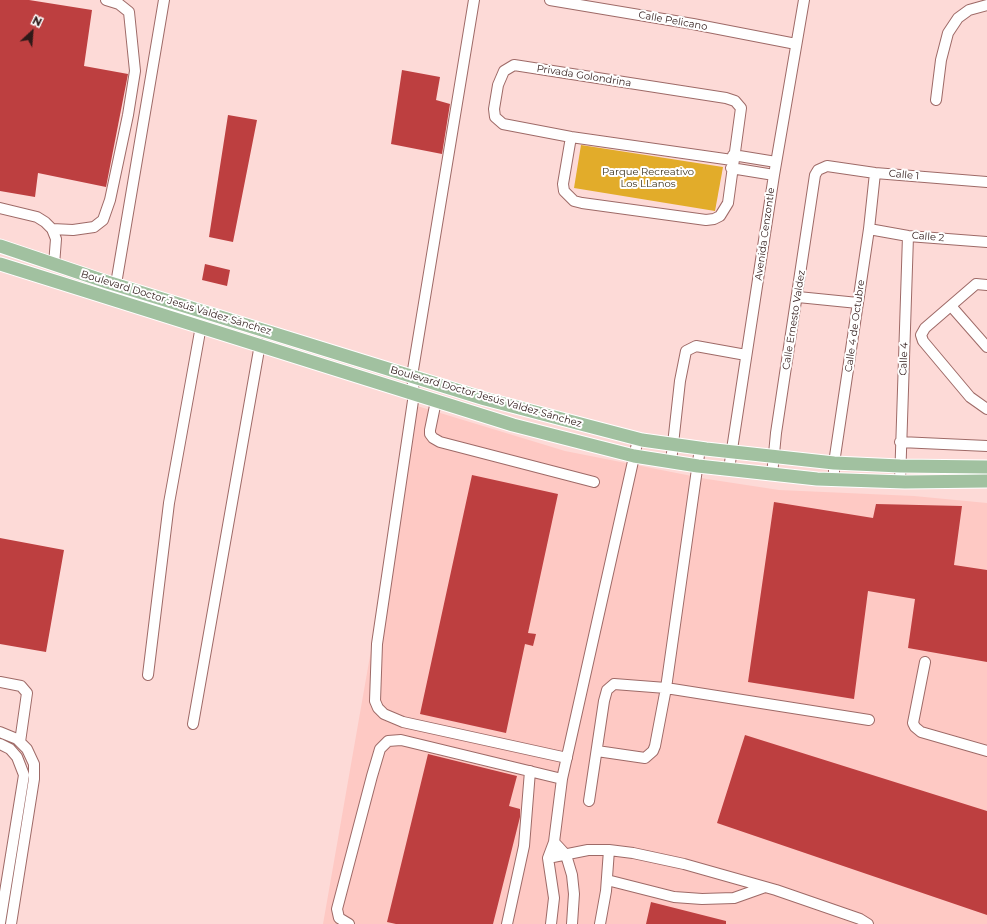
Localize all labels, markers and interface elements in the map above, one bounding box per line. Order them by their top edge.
street label: Calle Pelicano [637,9,709,33]
north arrow [12,12,52,52]
text: N [30,13,44,29]
street label: Privada Golondrina [536,63,632,89]
park label: Parque Recreativo Los LLanos [602,166,694,190]
street label: Calle 1 [888,168,920,182]
street label: Avenida Cenzontle [753,187,777,281]
street label: Calle 2 [911,230,945,244]
street label: Boulevard Doctor Jesús Valdez Sánchez [79,268,273,338]
street label: Calle Ernesto Valdez [780,269,808,371]
street label: Calle 4 de Octubre [843,279,867,373]
street label: Calle 4 [897,342,911,376]
street label: Boulevard Doctor Jesús Valdez Sánchez [389,364,583,430]

